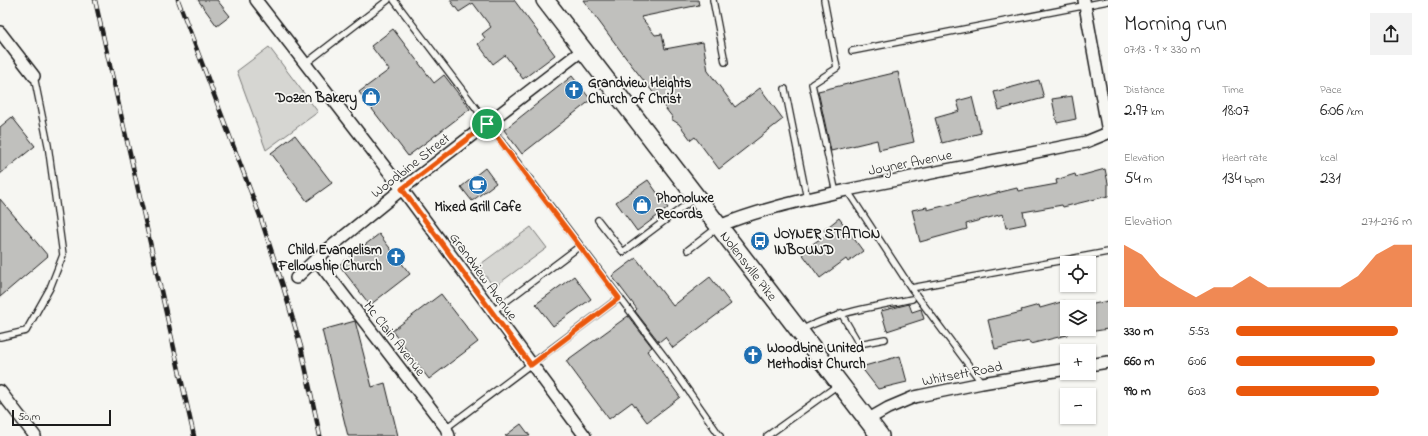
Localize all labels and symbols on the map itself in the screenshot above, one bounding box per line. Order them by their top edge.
place label: Grandview Heights Church of Christ [588,73,691,110]
church icon: Grandview Heights Church of Christ [563,79,585,101]
shop icon: Dozen Bakery [360,86,382,108]
place label: Dozen Bakery [274,88,357,111]
pin [470,107,504,141]
street label: Woodbine Street [367,128,455,204]
street label: Joyner Avenue [867,145,955,183]
cafe icon: Mixed Grill Cafe [467,174,489,196]
place label: Phonoluxe Records [655,188,715,225]
shop icon: Phonoluxe Records [631,194,653,216]
place label: Mixed Grill Cafe [435,197,522,218]
place label: JOYNER STATION INBOUND [774,224,880,261]
street label: Nolensville Pike [714,227,782,307]
street label: Grandview Avenue [444,229,522,326]
bus stop icon: JOYNER STATION INBOUND [749,230,771,252]
place label: Child Evangelism Fellowship Church [278,240,382,277]
church icon: Child Evangelism Fellowship Church [385,246,407,268]
street label: Mc Clain Avenue [358,297,430,382]
place label: Woodbine United Methodist Church [767,338,866,375]
church icon: Woodbine United Methodist Church [742,344,764,366]
street label: Whitsett Road [920,356,1004,393]
scale bar [12,408,111,427]

